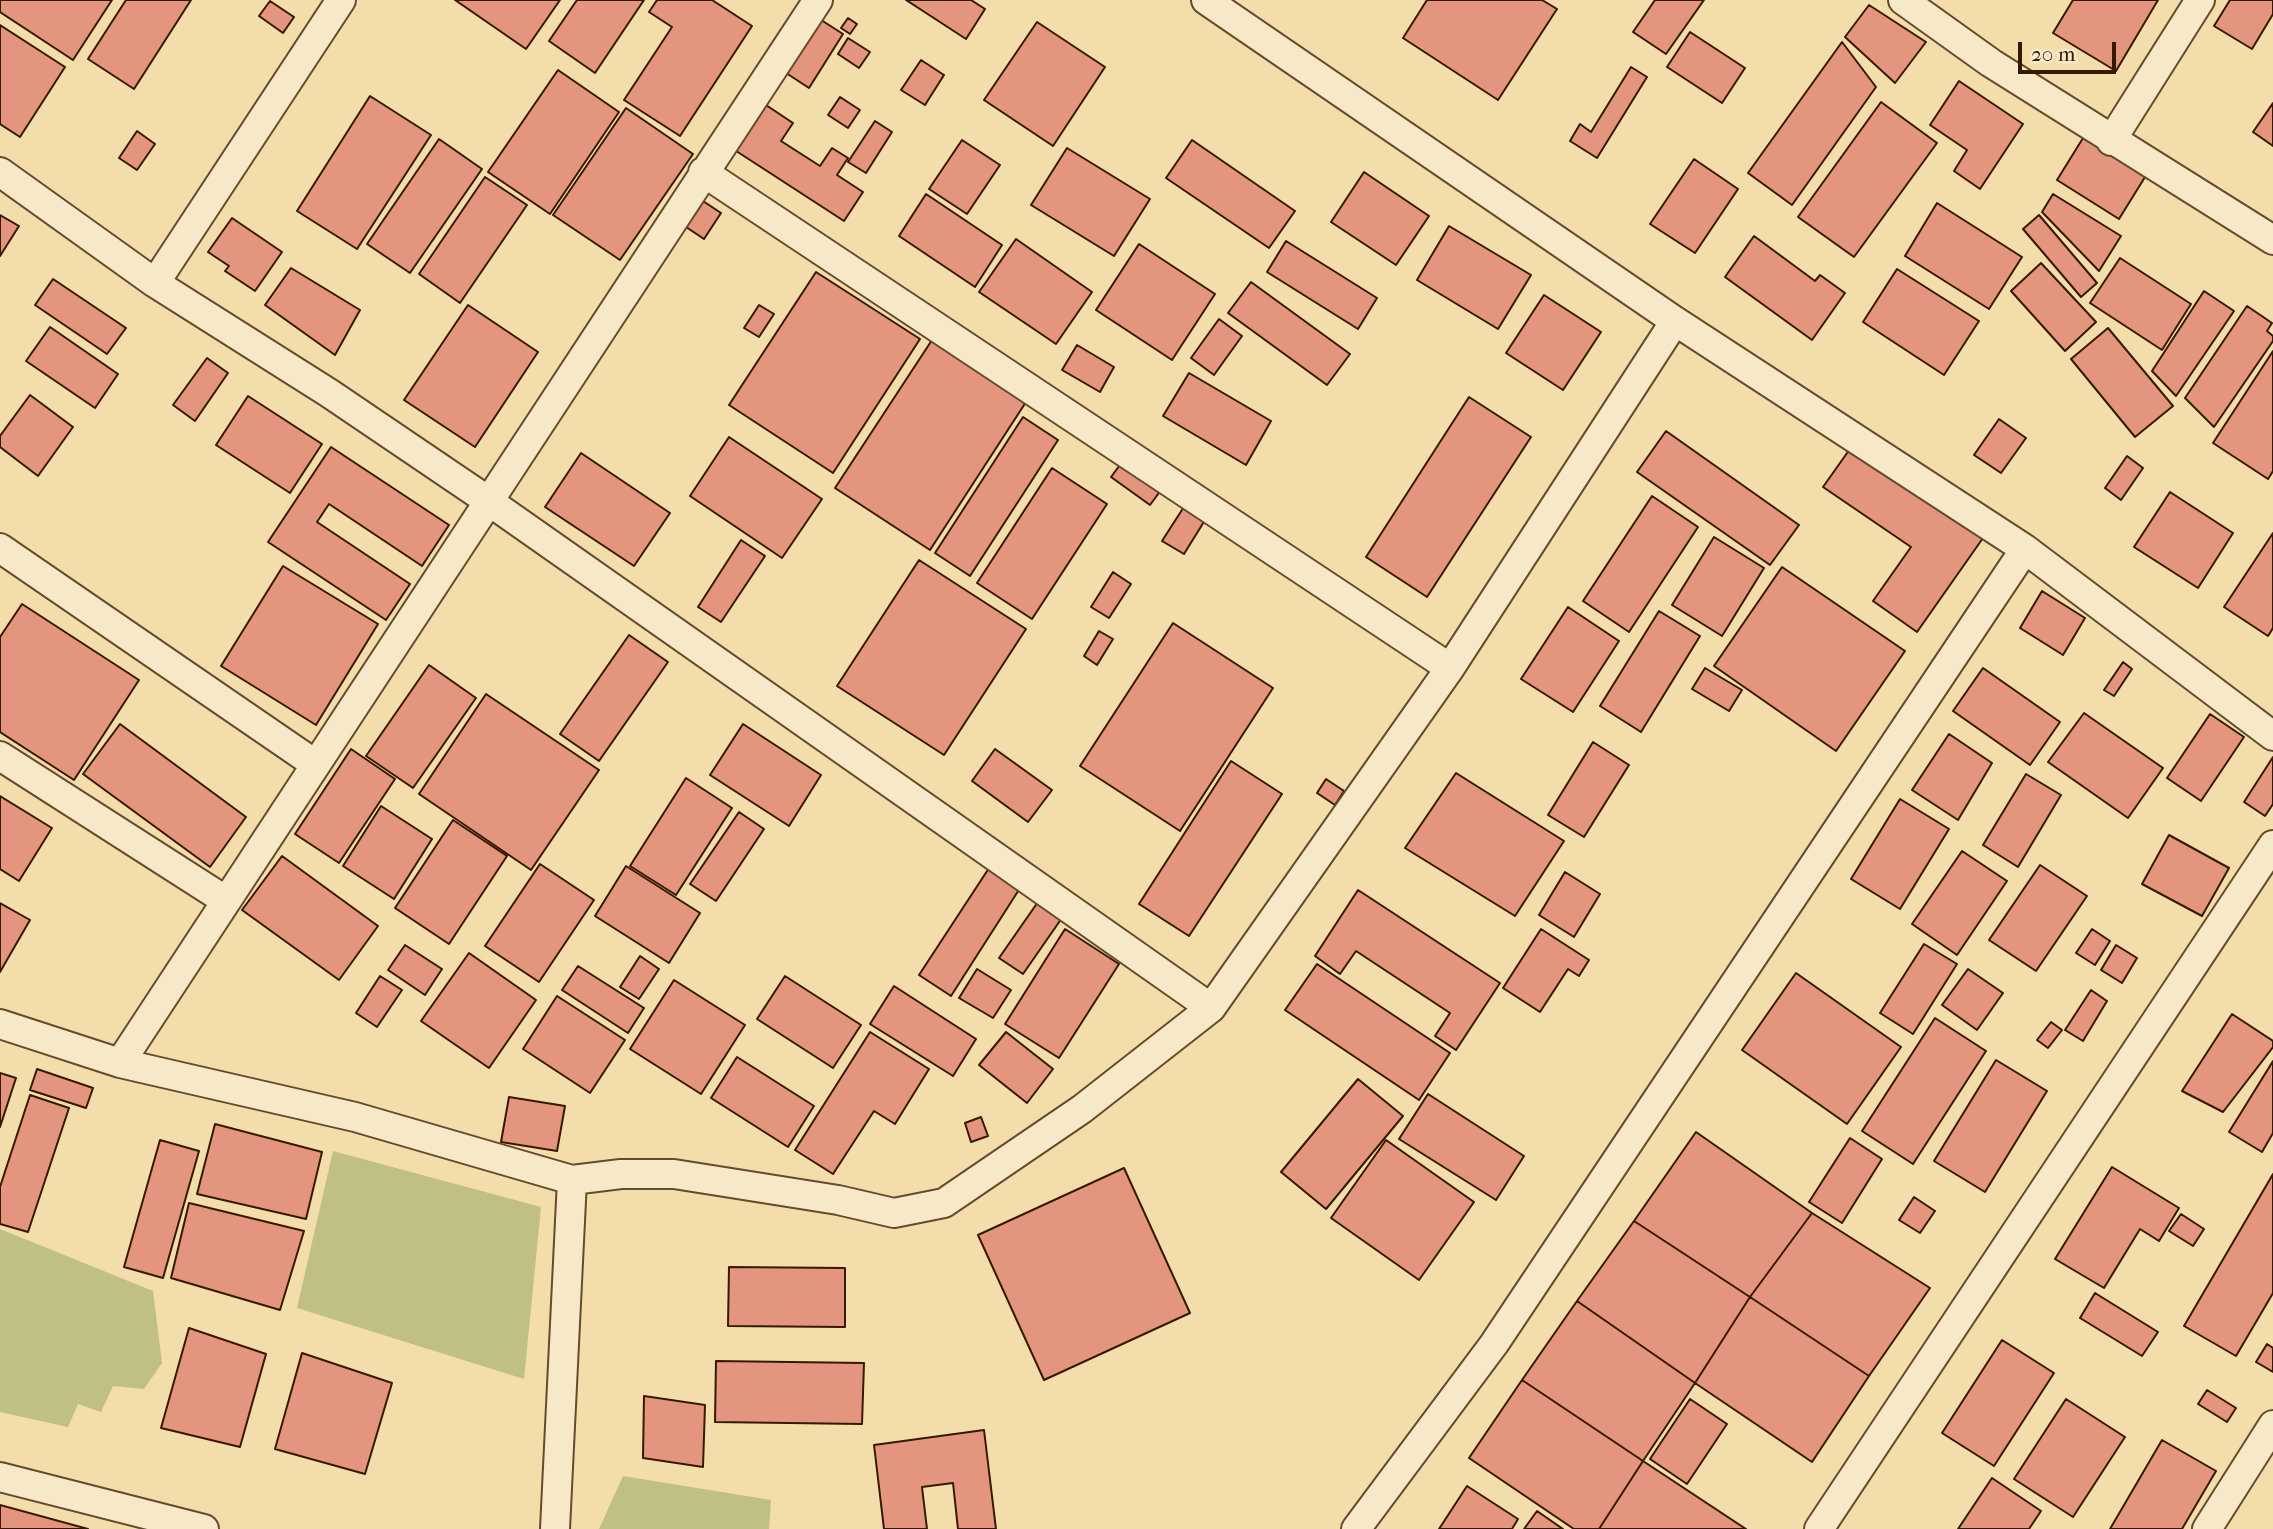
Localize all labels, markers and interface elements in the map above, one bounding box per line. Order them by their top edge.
scale bar [2021,28,2119,72]
text: 20 m [2031,42,2075,66]

